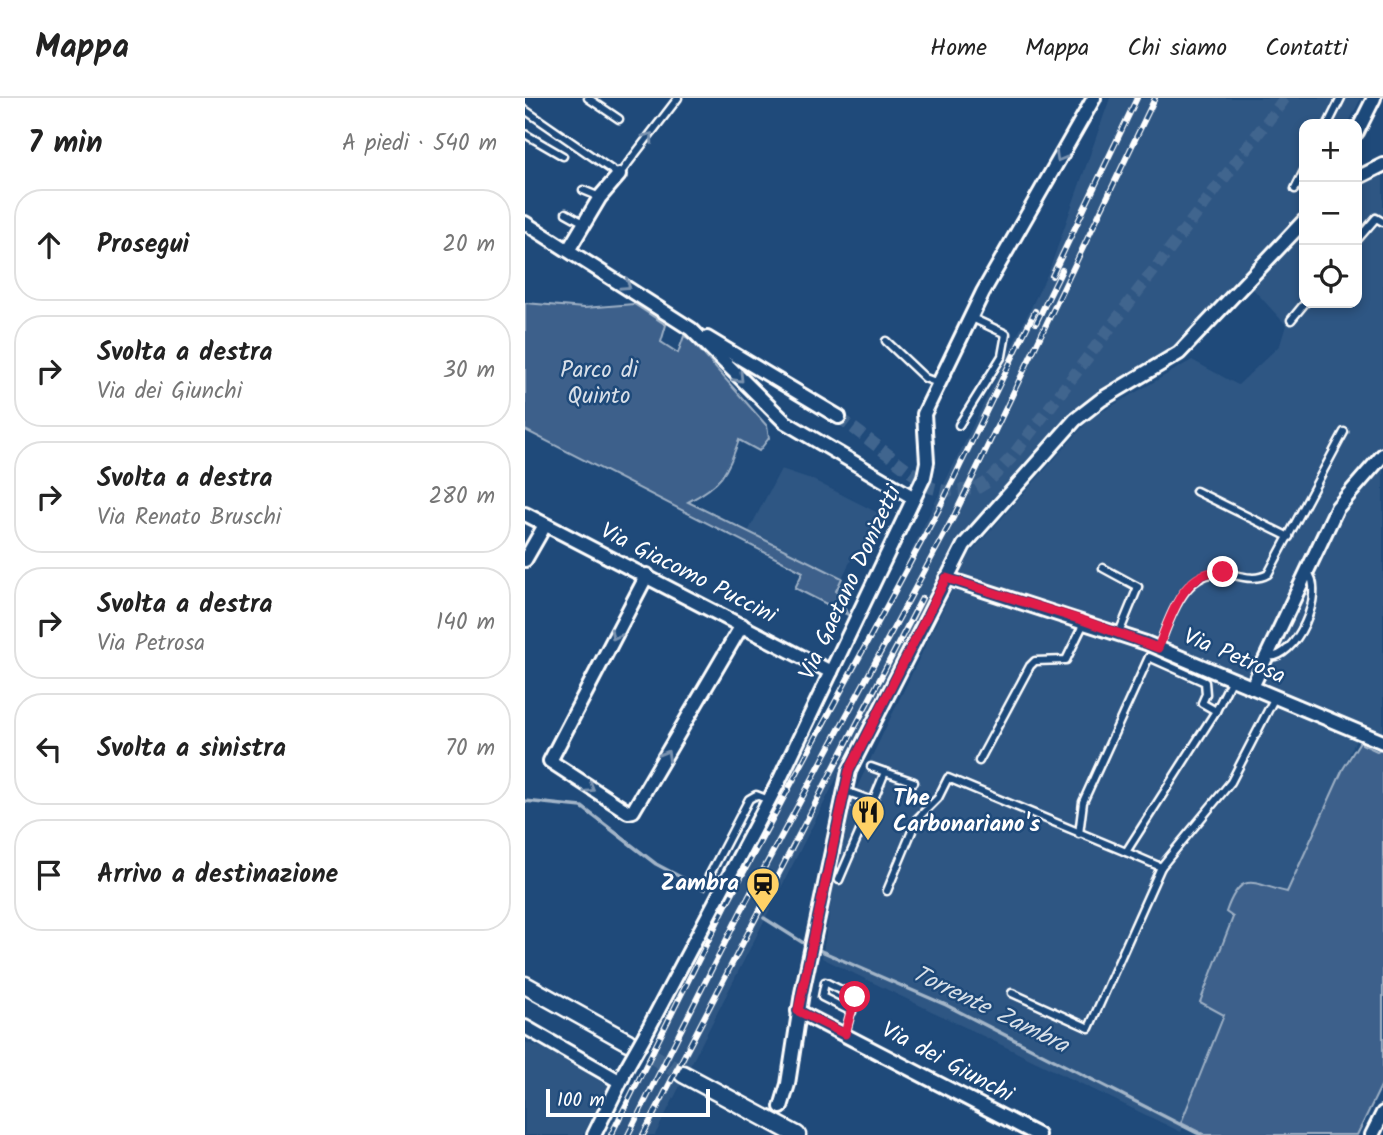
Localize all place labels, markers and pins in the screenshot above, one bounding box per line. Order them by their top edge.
place label: The Carbonariano's [893,781,1041,843]
restaurant icon: The Carbonariano's [849,793,887,842]
station icon: Zambra [744,865,782,914]
place label: Zambra [660,866,739,902]

